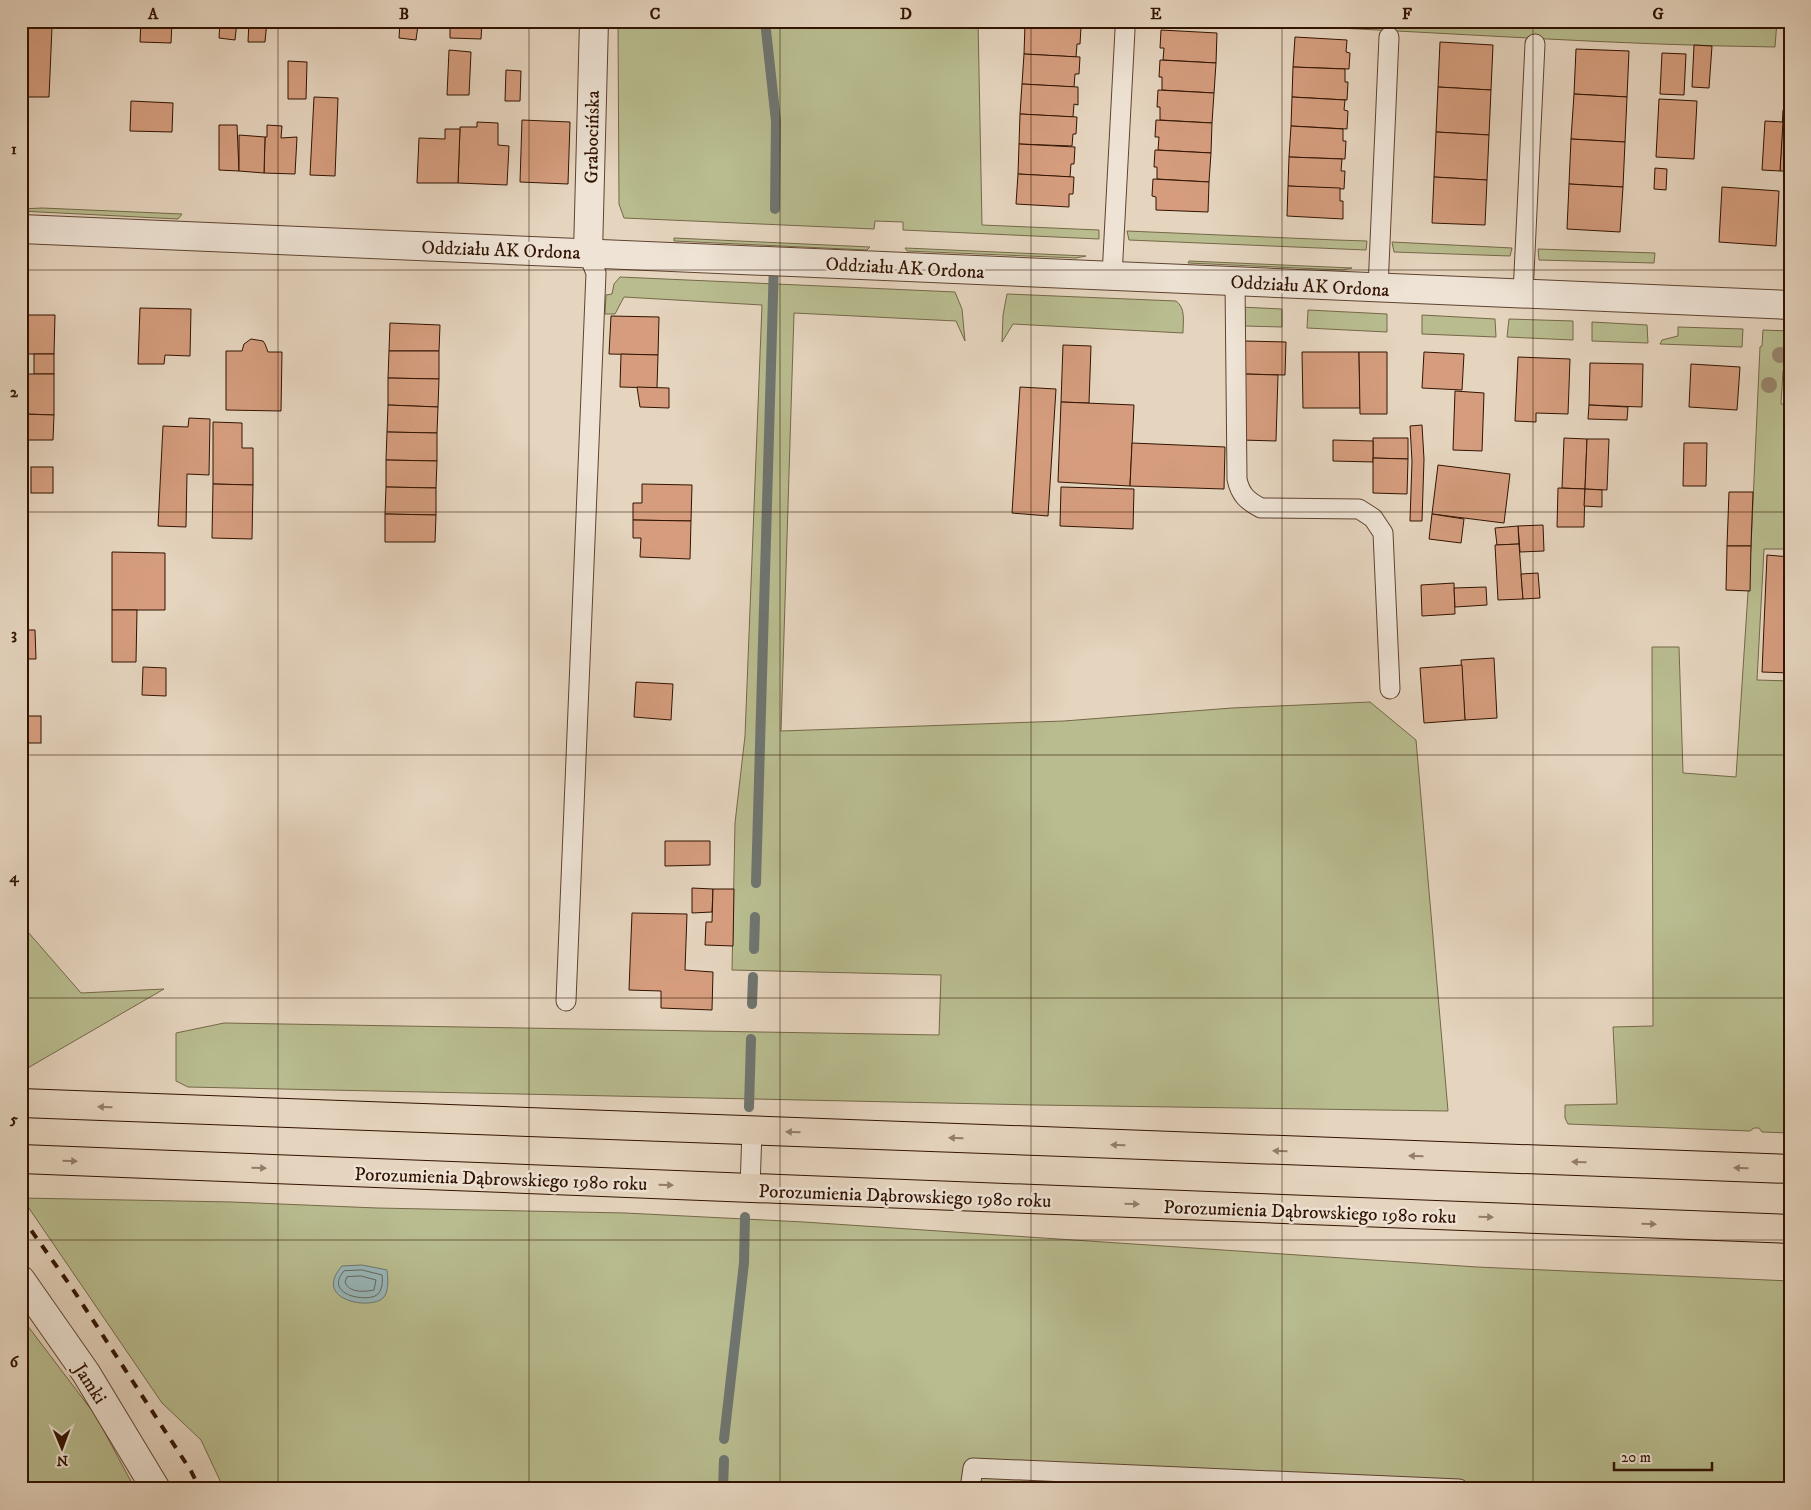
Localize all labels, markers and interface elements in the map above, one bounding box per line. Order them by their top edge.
text: A [147,4,159,24]
text: B [399,4,409,24]
text: C [650,4,660,24]
text: D [900,4,912,24]
text: E [1150,4,1162,24]
text: F [1402,4,1412,24]
text: G [1652,4,1664,24]
street label: Grabocińska [580,90,605,184]
text: 1 [11,139,17,159]
street label: Oddziału AK Ordona [421,236,581,265]
street label: Oddziału AK Ordona [825,253,985,284]
street label: Oddziału AK Ordona [1230,271,1390,302]
text: 2 [10,382,19,402]
text: 3 [11,624,17,644]
text: 4 [8,867,19,887]
one-way arrow [96,1102,112,1110]
text: 5 [9,1109,18,1129]
one-way arrow [785,1128,801,1136]
one-way arrow [947,1134,963,1142]
one-way arrow [1110,1140,1126,1148]
one-way arrow [1272,1147,1288,1155]
one-way arrow [1408,1152,1424,1160]
one-way arrow [62,1157,78,1165]
one-way arrow [1570,1157,1586,1165]
street label: Porozumienia Dąbrowskiego 1980 roku [354,1163,648,1196]
one-way arrow [1733,1163,1749,1171]
one-way arrow [251,1165,267,1173]
street label: Porozumienia Dąbrowskiego 1980 roku [758,1180,1052,1213]
one-way arrow [658,1181,674,1189]
street label: Porozumienia Dąbrowskiego 1980 roku [1163,1196,1457,1229]
one-way arrow [1124,1200,1140,1208]
one-way arrow [1479,1214,1495,1222]
one-way arrow [1641,1220,1657,1228]
text: 6 [10,1352,20,1372]
street label: Jamki [67,1357,111,1409]
north arrow [38,1422,88,1472]
scale bar [1614,1440,1711,1472]
text: 20 m [1621,1448,1651,1467]
text: N [56,1451,68,1469]

